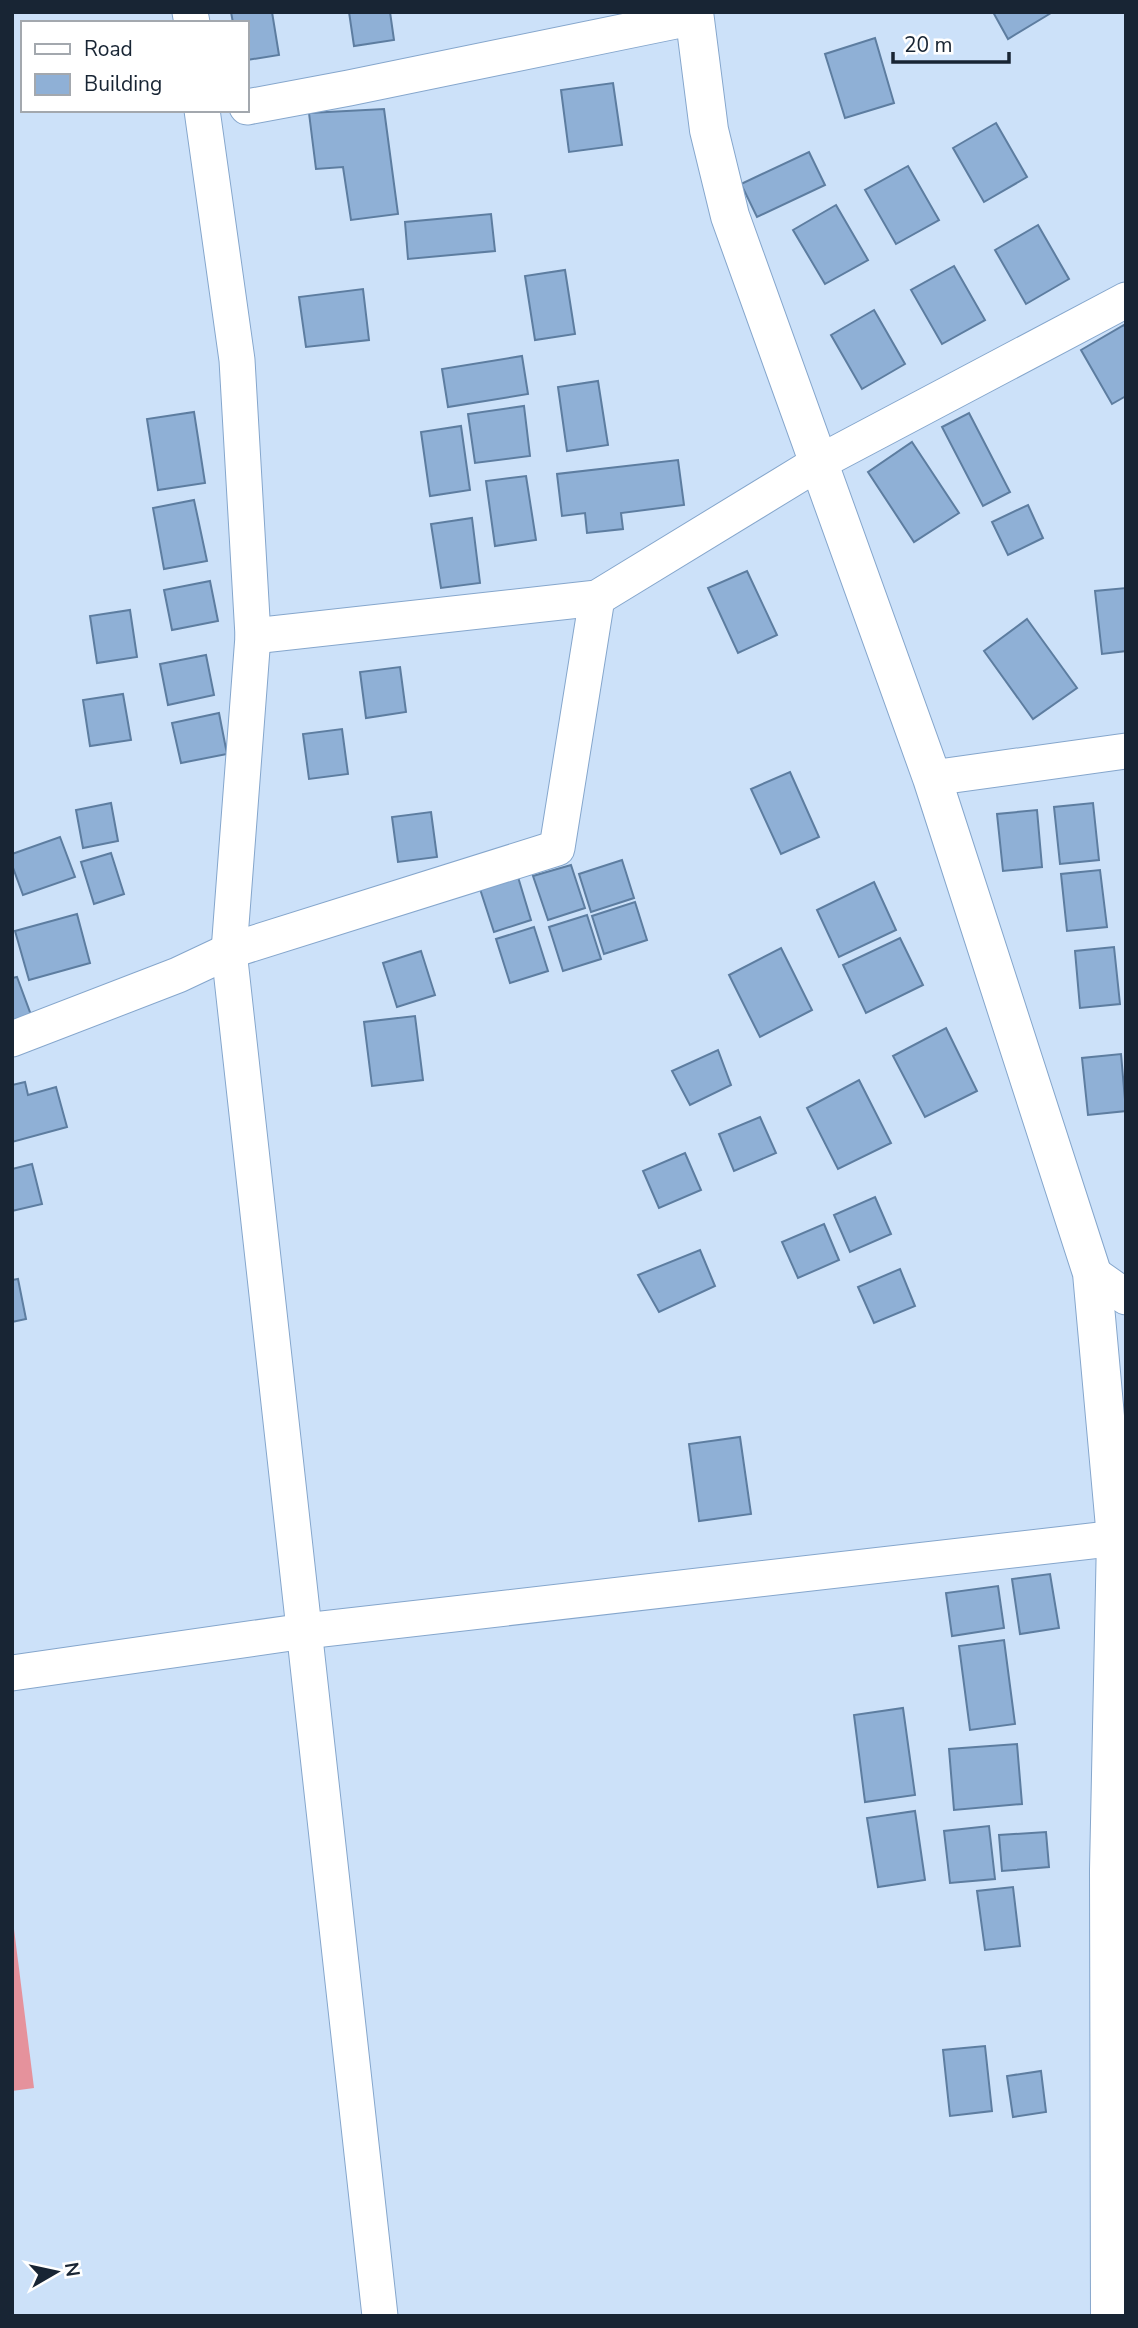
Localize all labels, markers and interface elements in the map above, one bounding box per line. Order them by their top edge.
legend [21,21,248,112]
scale bar [893,21,1009,65]
text: 20 m [904,31,953,59]
text: Road [84,35,133,63]
text: Building [84,70,162,98]
north arrow [21,2237,91,2307]
text: N [58,2260,86,2279]

